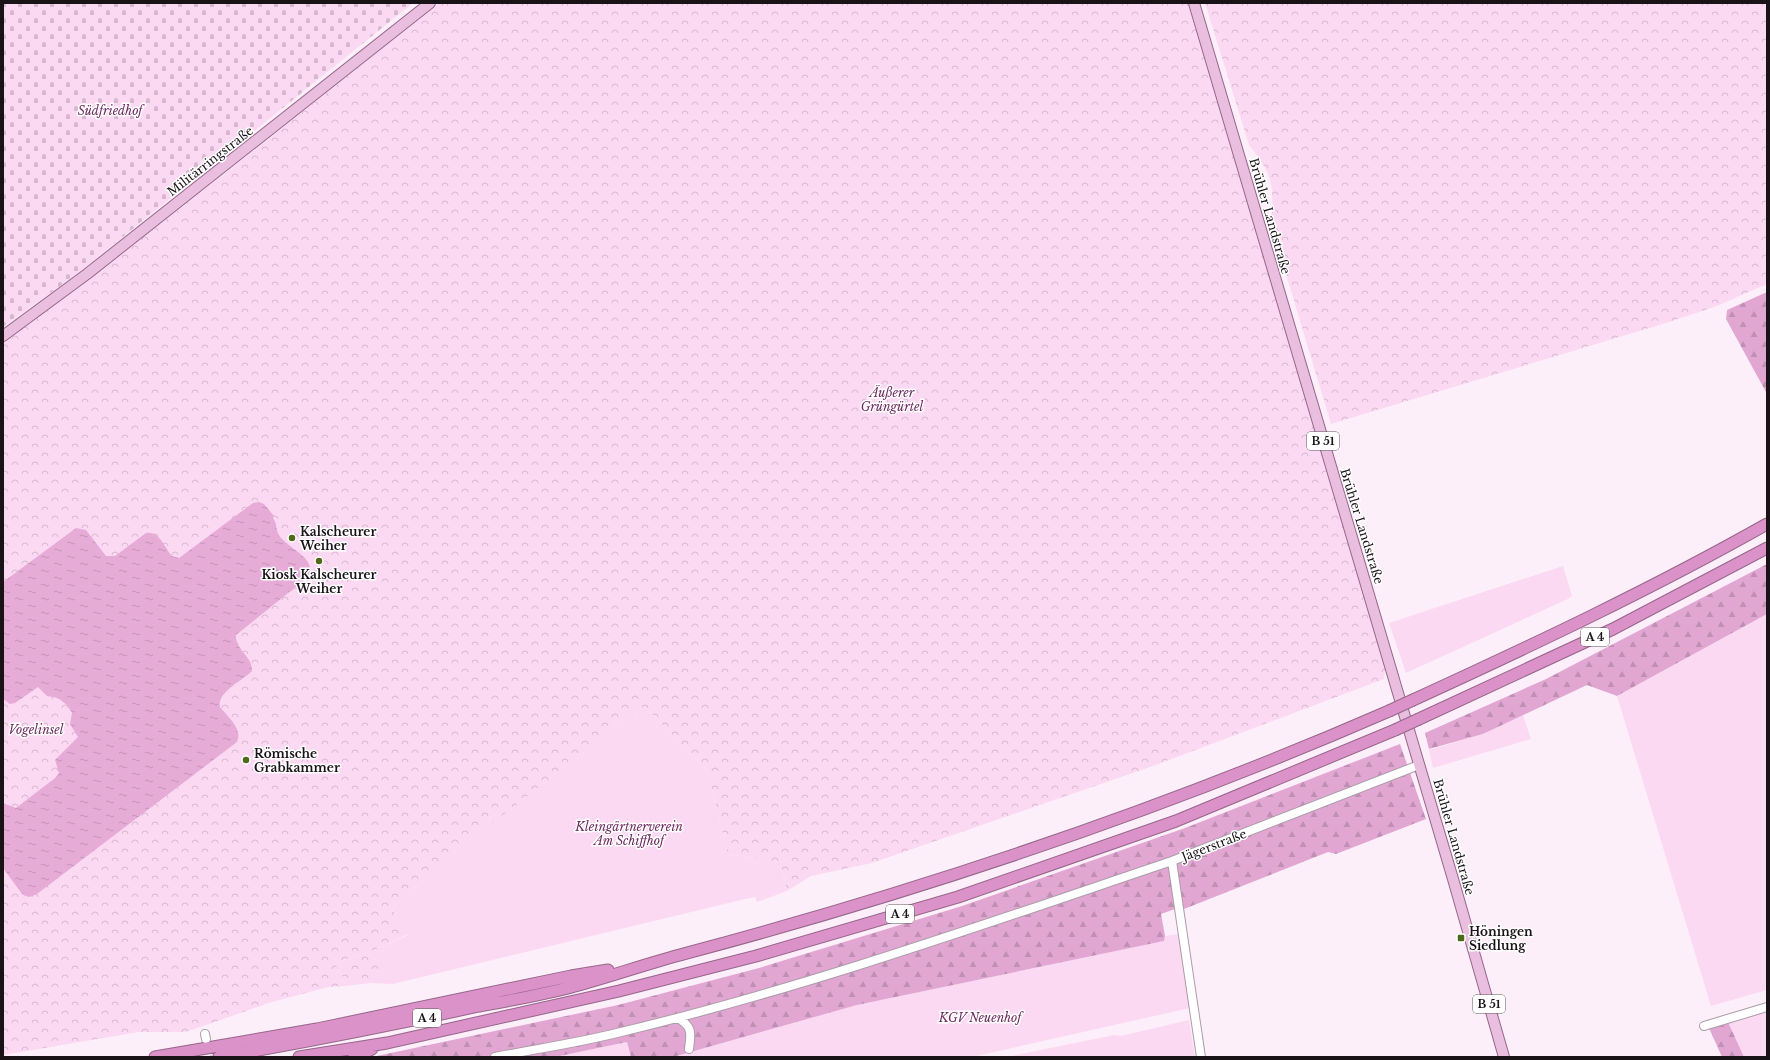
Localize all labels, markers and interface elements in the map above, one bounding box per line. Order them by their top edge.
park label: Südfriedhof [78,103,145,118]
street label: Militärringstraße [164,123,256,199]
street label: Brühler Landstraße [1246,156,1294,276]
park label: Äußerer Grüngürtel [861,384,924,414]
road number: B 51 [1307,432,1339,450]
street label: Brühler Landstraße [1337,466,1387,586]
place label: Kalscheurer Weiher [299,524,376,553]
marker: Kalscheurer Weiher [287,533,297,543]
marker: Kiosk Kalscheurer Weiher [314,556,324,566]
place label: Kiosk Kalscheurer Weiher [261,567,377,596]
road number: A 4 [1581,628,1609,646]
park label: Vogelinsel [8,722,64,737]
place label: Römische Grabkammer [254,746,340,775]
marker: Römische Grabkammer [241,755,251,765]
street label: Brühler Landstraße [1430,777,1478,897]
park label: Kleingärtnerverein Am Schiffhof [574,819,683,848]
street label: Jägerstraße [1178,826,1249,865]
road number: A 4 [886,905,914,923]
place label: Höningen Siedlung [1469,924,1533,953]
marker: Höningen Siedlung [1456,933,1466,943]
road number: B 51 [1473,995,1505,1013]
road number: A 4 [413,1009,441,1027]
park label: KGV Neuenhof [938,1010,1024,1025]

